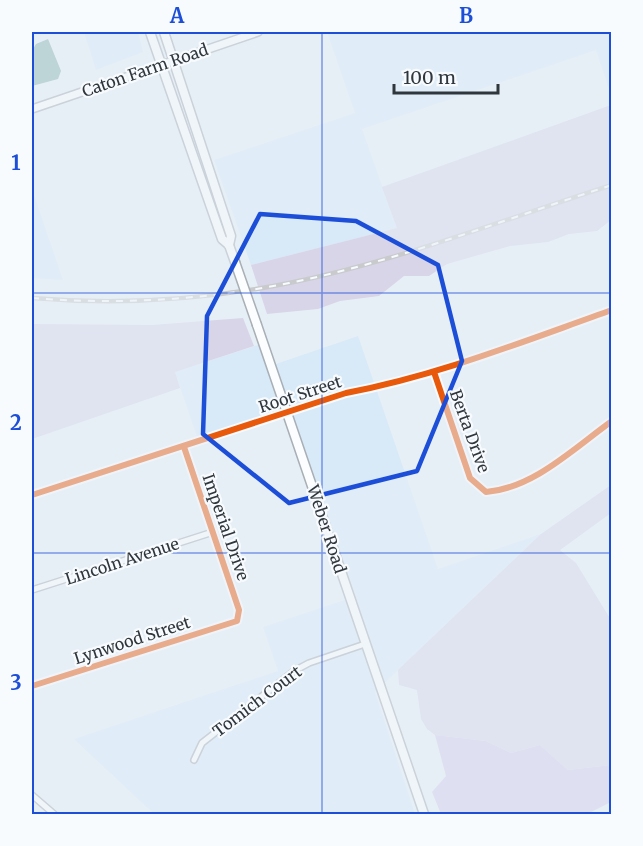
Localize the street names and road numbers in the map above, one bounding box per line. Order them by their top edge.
street label: Caton Farm Road [79,39,211,101]
street label: Root Street [256,371,345,417]
street label: Berta Drive [446,387,494,475]
street label: Imperial Drive [198,471,254,583]
street label: Weber Road [303,481,351,576]
street label: Lincoln Avenue [63,533,181,589]
street label: Lynwood Street [71,612,193,668]
street label: Tomich Court [209,661,306,741]

